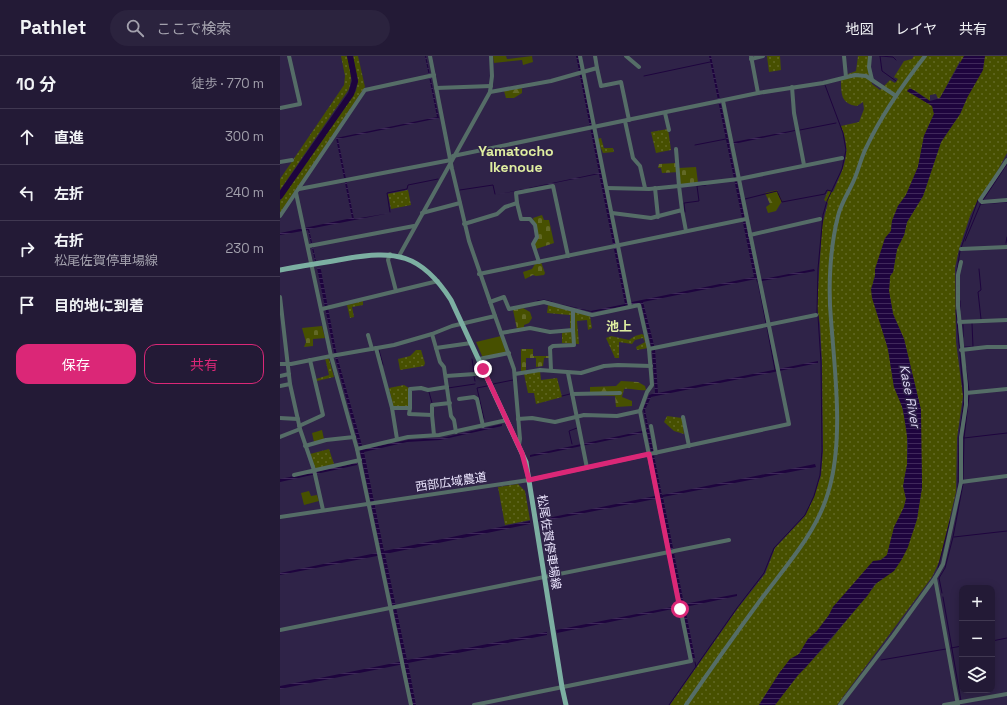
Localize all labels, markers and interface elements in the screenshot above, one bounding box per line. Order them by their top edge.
search box [110,10,390,46]
text: Pathlet [20,15,86,40]
icon: search [124,17,146,39]
text: ここで検索 [156,19,231,38]
text: 地図 [845,20,873,38]
text: レイヤ [895,20,937,38]
text: 共有 [959,20,987,38]
text: 10 分 [16,73,56,95]
text: 徒歩 · 770 m [191,75,264,92]
icon: ahead [16,126,38,148]
text: 直進 [54,128,84,147]
text: 300 m [225,128,264,145]
district label: Yamatocho Ikenoue [478,142,554,176]
icon: left [16,182,38,204]
text: 左折 [54,184,84,203]
text: 240 m [226,184,264,201]
text: 右折 [54,231,84,250]
icon: right [16,238,38,260]
text: 230 m [226,240,264,257]
text: 松尾佐賀停車場線 [54,252,158,269]
icon: arrive [16,294,38,316]
text: 目的地に到着 [54,296,144,315]
district label: 池上 [606,318,632,335]
button: 保存 [16,344,136,384]
button: 共有 [144,344,264,384]
route end [474,360,492,378]
water label: Kase River [896,363,925,431]
street label: 西部広域農道 [414,469,488,495]
street label: 松尾佐賀停車場線 [534,493,564,591]
map controls [959,585,995,693]
button: + [959,585,995,621]
route start [671,600,689,618]
button: − [959,621,995,657]
button: layers [959,657,995,693]

